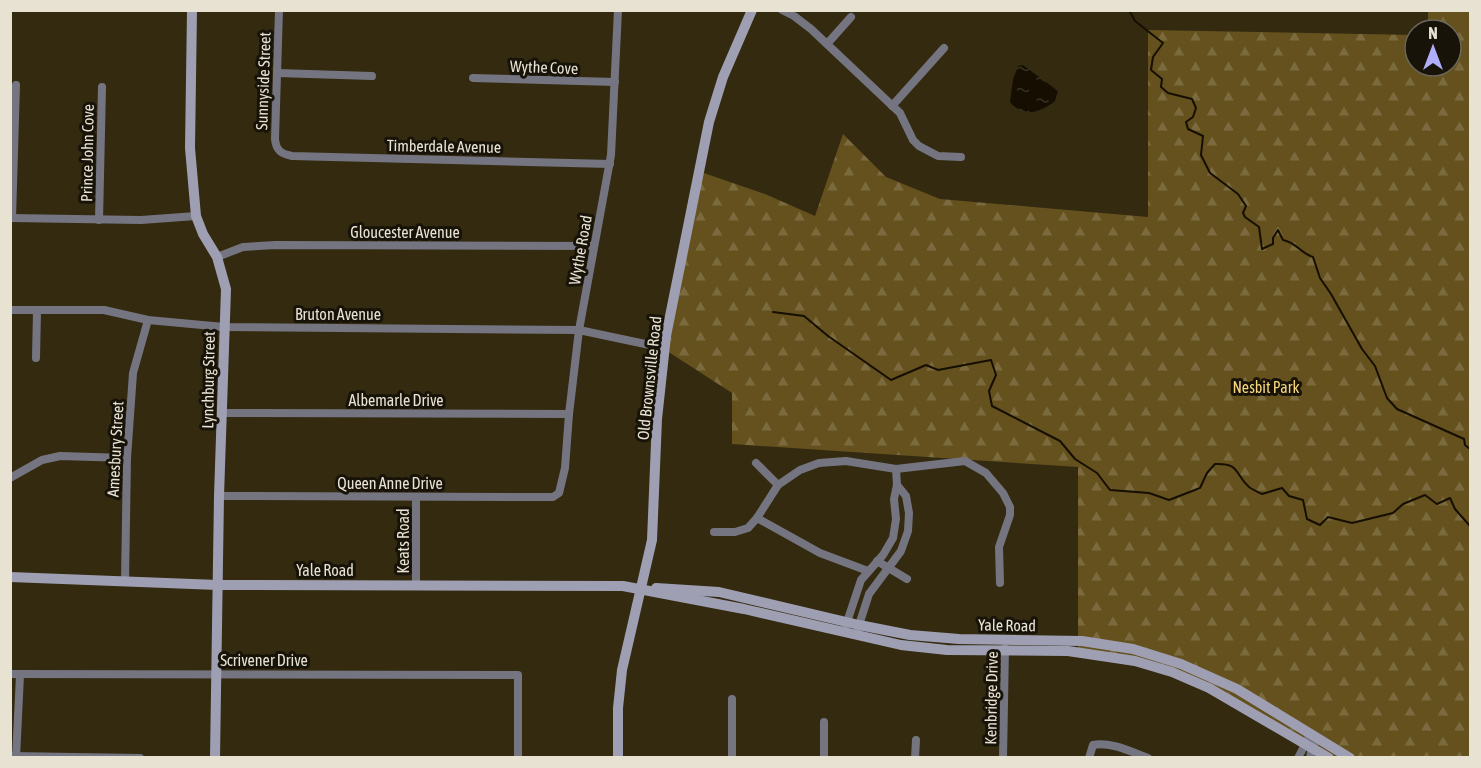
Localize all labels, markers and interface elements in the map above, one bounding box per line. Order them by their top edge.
north arrow [1403,18,1463,78]
text: N [1428,24,1438,42]
street label: Sunnyside Street [252,31,275,130]
street label: Wythe Cove [510,57,578,78]
street label: Prince John Cove [77,104,97,202]
street label: Timberdale Avenue [387,136,501,156]
street label: Wythe Road [565,214,596,286]
street label: Gloucester Avenue [350,223,460,241]
street label: Bruton Avenue [295,305,381,323]
street label: Old Brownsville Road [634,315,664,441]
street label: Lynchburg Street [198,331,219,429]
park label: Nesbit Park [1232,378,1300,396]
street label: Albemarle Drive [348,391,444,409]
street label: Amesbury Street [103,400,128,498]
street label: Queen Anne Drive [337,474,443,492]
street label: Keats Road [394,508,412,574]
street label: Yale Road [296,561,354,579]
street label: Yale Road [978,615,1036,635]
street label: Scrivener Drive [220,651,308,669]
street label: Kenbridge Drive [981,651,1002,745]

